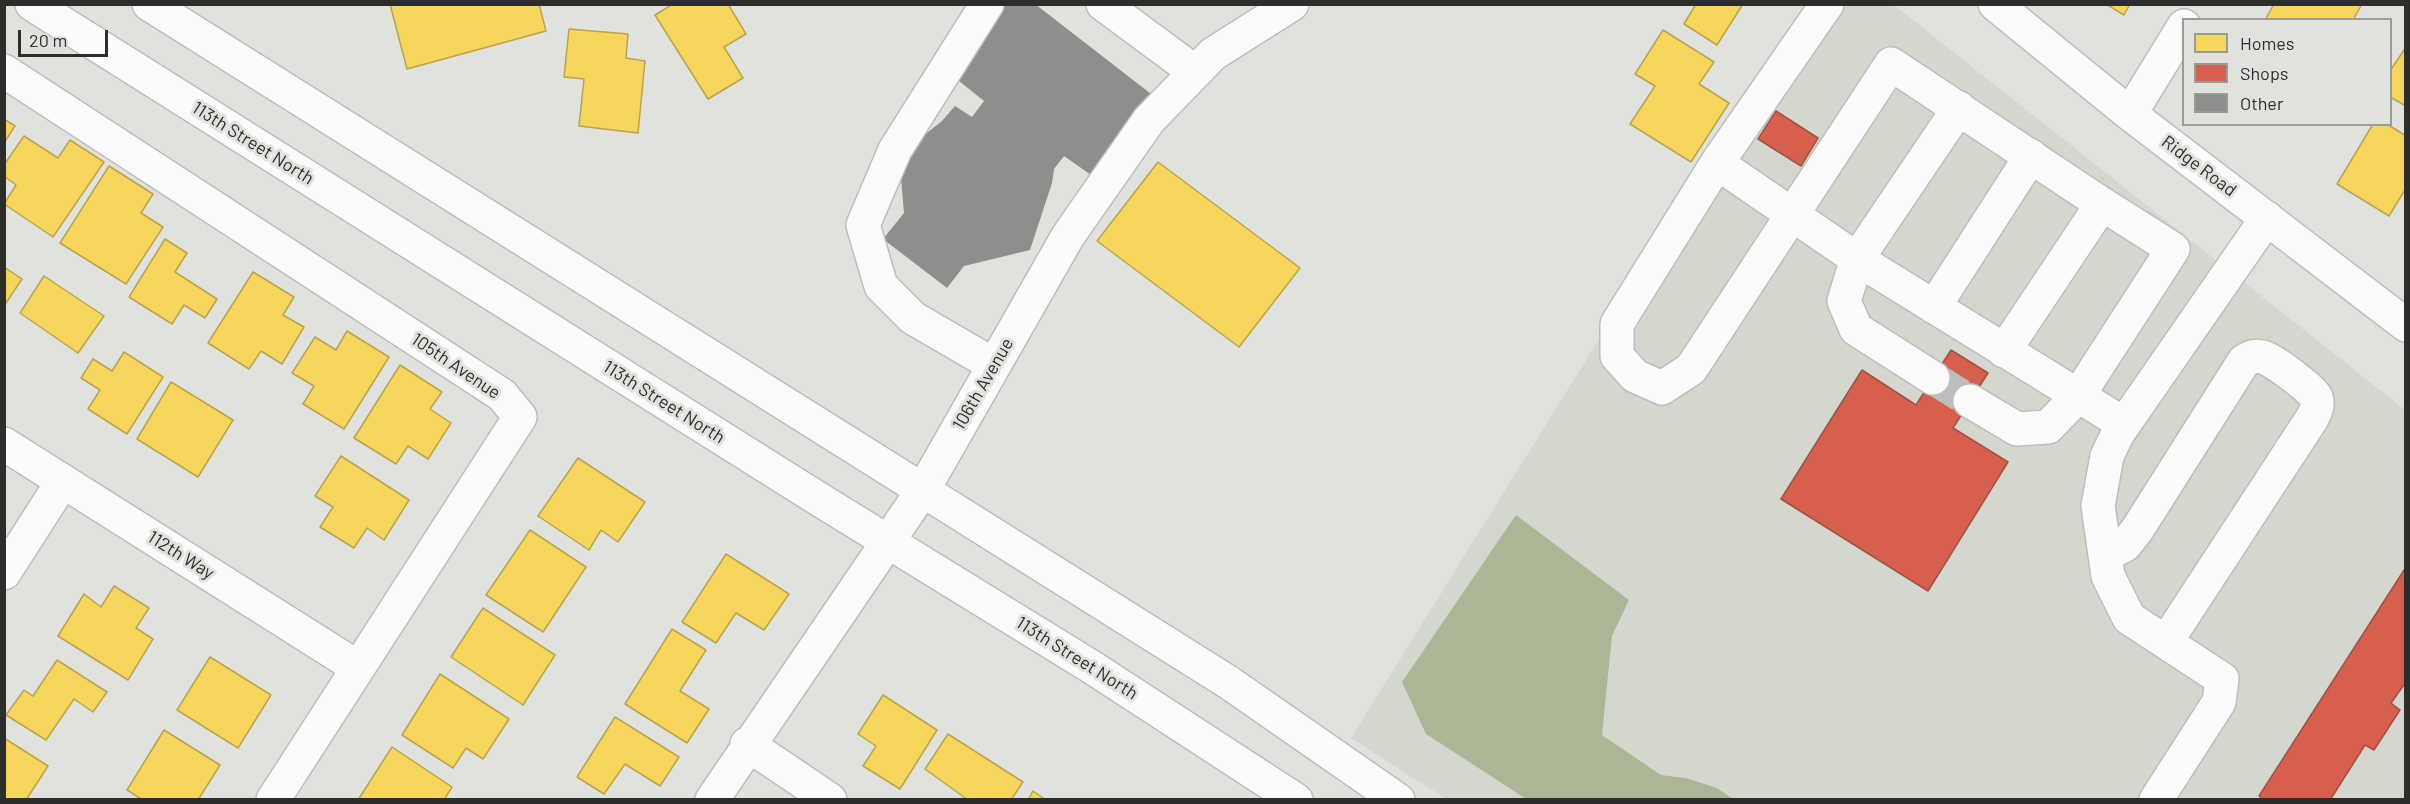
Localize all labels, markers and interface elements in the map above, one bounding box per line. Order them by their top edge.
scale bar [21,18,111,56]
legend [2182,18,2392,126]
text: 20 m [29,29,67,51]
text: Homes [2240,32,2294,54]
text: Shops [2240,62,2289,84]
text: Other [2240,92,2283,114]
street label: 113th Street North [188,97,318,189]
street label: Ridge Road [2157,131,2241,201]
street label: 105th Avenue [407,328,505,404]
street label: 106th Avenue [948,334,1018,434]
street label: 113th Street North [599,356,729,448]
street label: 112th Way [144,526,218,584]
street label: 113th Street North [1012,612,1142,704]

